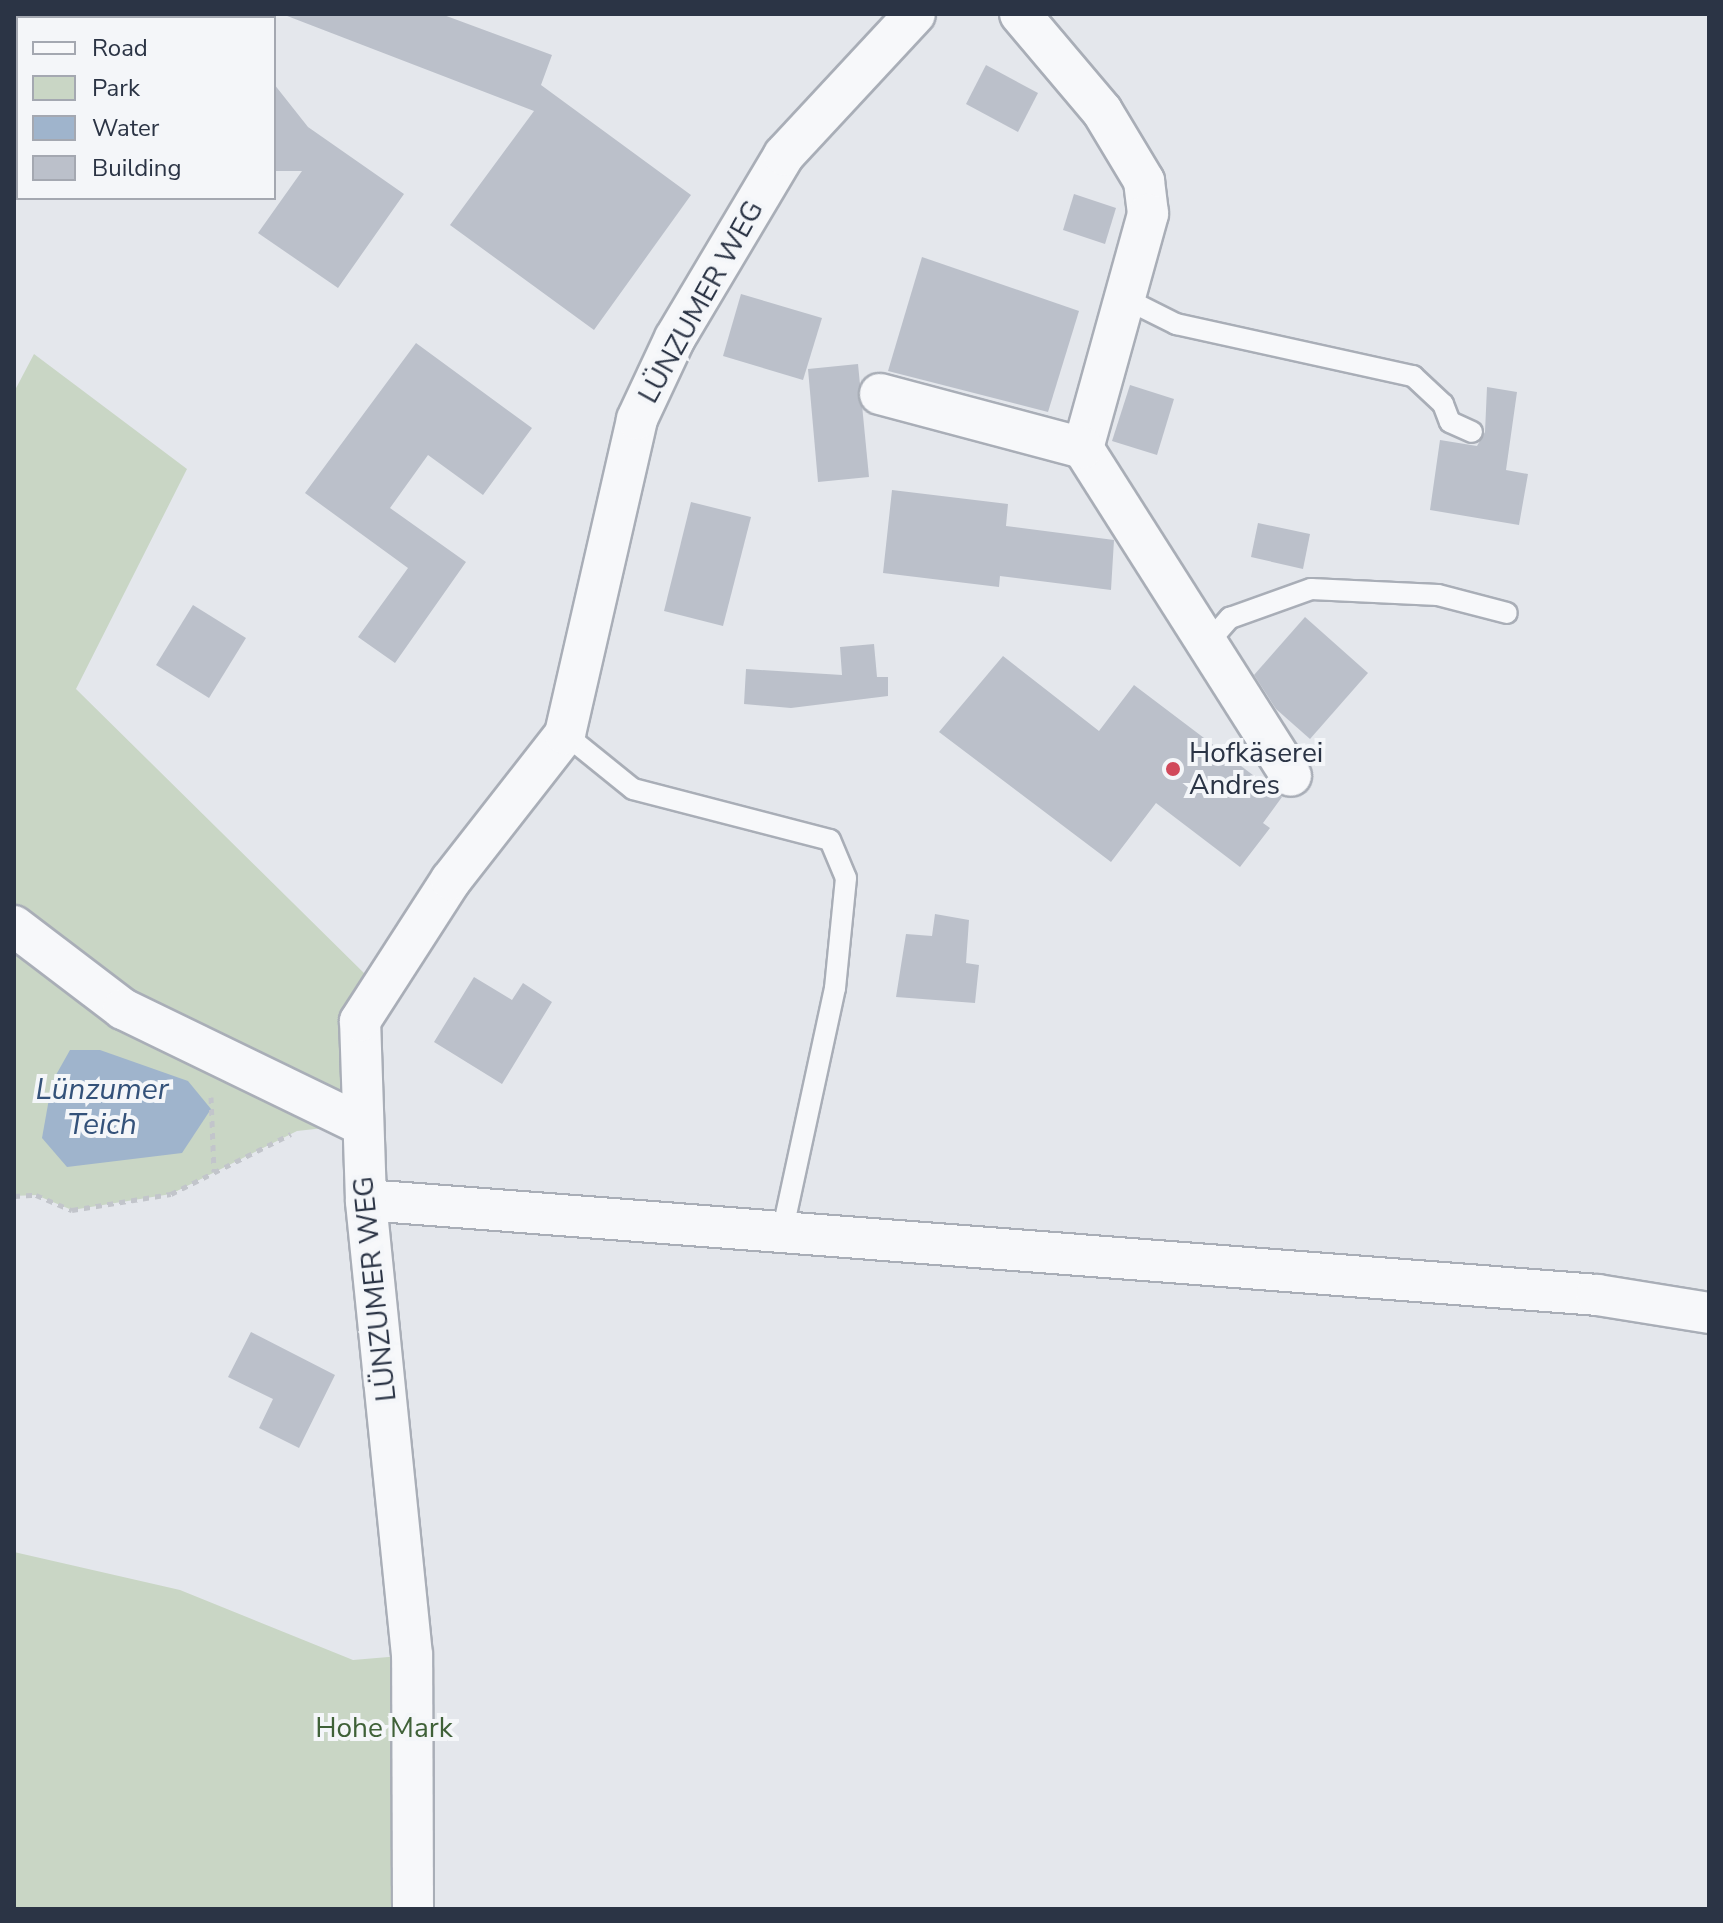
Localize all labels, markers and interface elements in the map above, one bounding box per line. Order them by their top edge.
legend [16,16,276,200]
text: Road [92,32,148,64]
text: Park [92,72,140,104]
text: Water [92,112,159,144]
text: Building [92,152,182,184]
street label: LÜNZUMER WEG [632,195,770,409]
place label: Hofkäserei Andres [1189,736,1323,802]
marker: Hofkäserei Andres [1164,760,1182,778]
water label: Lünzumer Teich [36,1072,168,1142]
street label: LÜNZUMER WEG [346,1175,404,1403]
park label: Hohe Mark [315,1711,453,1745]

